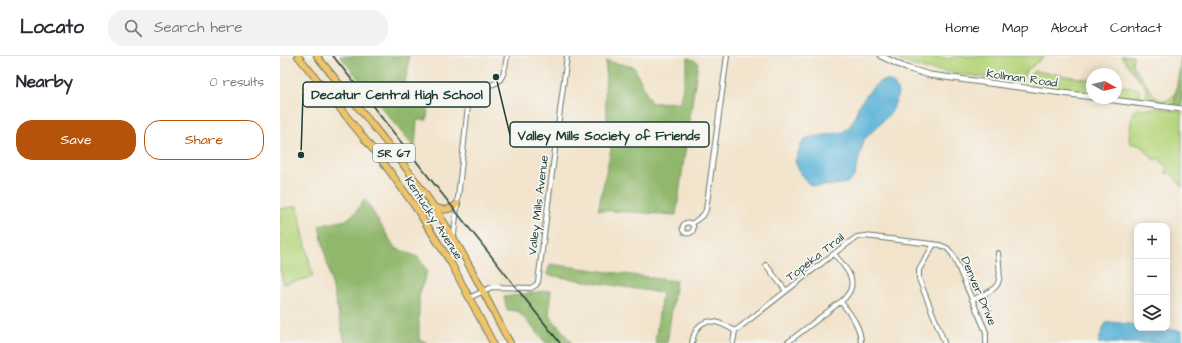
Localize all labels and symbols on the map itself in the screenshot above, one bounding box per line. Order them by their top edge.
street label: Kollman Road [985,65,1059,92]
north arrow [1086,68,1122,104]
callout: Decatur Central High School [303,82,490,107]
text: Decatur Central High School [311,86,483,106]
callout: Valley Mills Society of Friends [510,122,709,147]
text: Valley Mills Society of Friends [517,127,701,146]
road number: SR 67 [373,144,415,162]
street label: Valley Mills Avenue [524,154,554,256]
street label: Kentucky Avenue [399,173,467,264]
street label: Topeka Trail [783,229,848,286]
street label: Denver Drive [956,254,1001,329]

